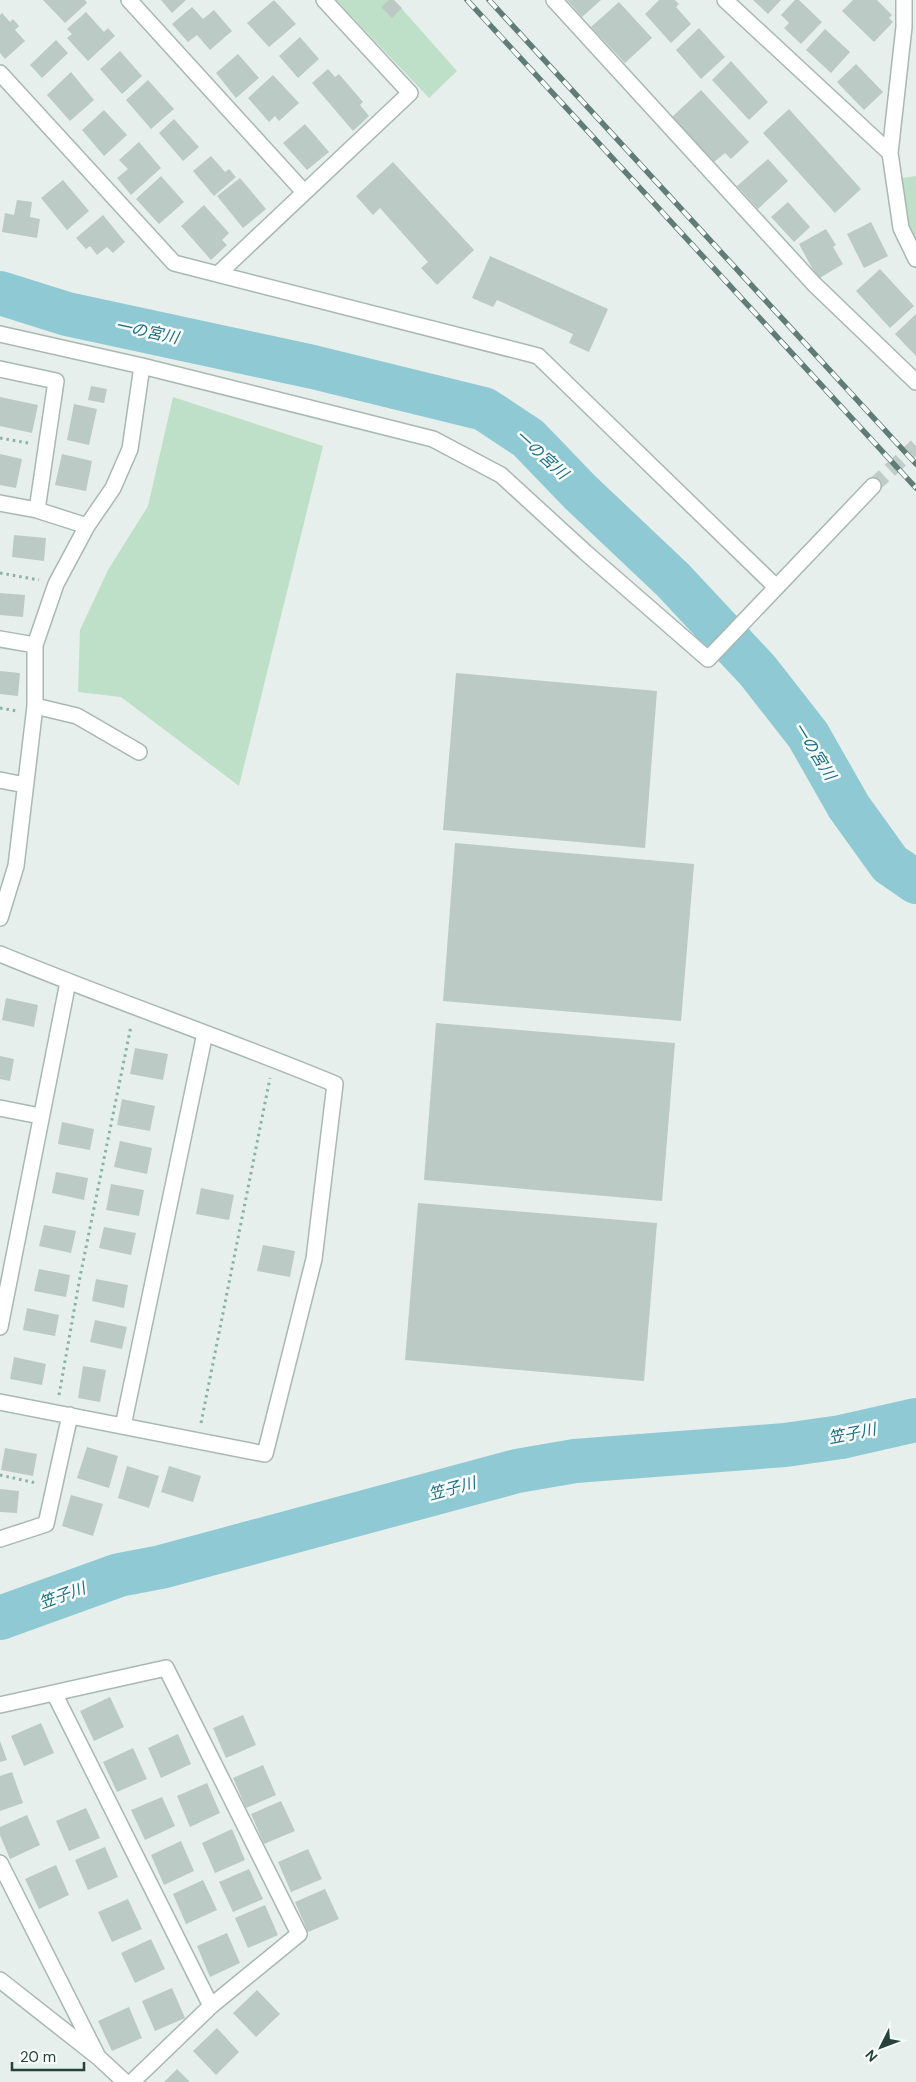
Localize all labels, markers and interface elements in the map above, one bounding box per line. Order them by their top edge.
water label: 一の宮川 [113,315,182,349]
water label: 一の宮川 [511,425,574,485]
water label: 一の宮川 [789,719,841,786]
water label: 笠子川 [827,1418,880,1448]
water label: 笠子川 [426,1472,480,1505]
water label: 笠子川 [36,1577,90,1614]
north arrow [856,2022,906,2072]
scale bar [12,2040,85,2072]
text: N [861,2046,881,2066]
text: 20 m [20,2047,56,2067]

